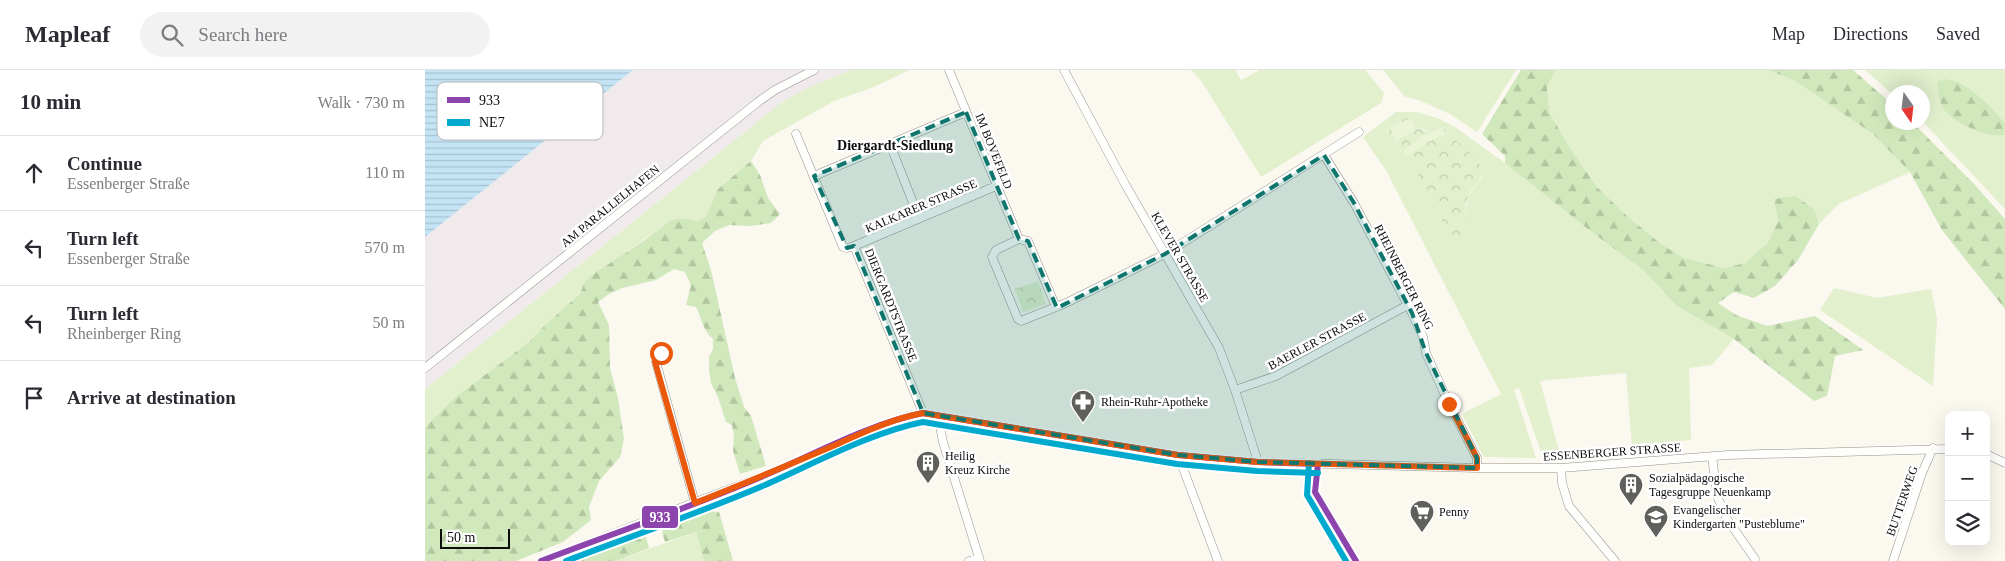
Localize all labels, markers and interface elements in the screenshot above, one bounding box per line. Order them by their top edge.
search box [140,12,490,57]
text: Mapleaf [25,21,110,47]
icon: search [158,21,186,49]
text: Search here [198,24,287,45]
text: Map [1772,24,1805,44]
text: Directions [1833,24,1908,44]
text: Saved [1936,24,1980,44]
legend [437,82,603,140]
north arrow [1885,85,1930,130]
text: 10 min [20,90,81,114]
text: 933 [479,93,500,108]
text: Walk · 730 m [318,94,405,111]
street label: IM BOVEFELD [972,111,1016,191]
text: NE7 [479,115,505,130]
district label: Diergardt-Siedlung [837,138,953,153]
text: Continue [67,153,142,174]
icon: ahead [20,159,48,187]
street label: AM PARALLELHAFEN [558,162,662,250]
text: 110 m [365,164,405,181]
text: Essenberger Straße [67,175,190,192]
street label: KALKARER STRASSE [863,176,979,236]
street label: KLEVER STRASSE [1149,209,1211,305]
street label: RHEINBERGER RING [1371,222,1437,332]
text: Turn left [67,228,139,249]
icon: left [20,234,48,262]
text: 570 m [365,239,405,256]
street label: DIERGARDTSTRASSE [862,246,920,364]
text: Essenberger Straße [67,250,190,267]
text: Turn left [67,303,139,324]
icon: left [20,309,48,337]
street label: BAERLER STRASSE [1266,309,1368,373]
text: 50 m [373,314,405,331]
text: Rheinberger Ring [67,325,181,342]
route start [650,342,673,365]
icon: arrive [20,384,48,412]
text: Arrive at destination [67,387,236,408]
pharmacy icon: Rhein-Ruhr-Apotheke [1070,389,1096,423]
route end [1438,393,1461,416]
place label: Rhein-Ruhr-Apotheke [1101,395,1208,409]
map controls [1945,411,1990,546]
button: + [1945,411,1990,456]
street label: ESSENBERGER STRASSE [1542,440,1682,464]
place label: Heilig Kreuz Kirche [945,449,1010,477]
building icon: Heilig Kreuz Kirche [915,450,941,484]
button: − [1945,456,1990,501]
street label: BUTTERWEG [1883,464,1921,538]
place label: Sozialpädagogische Tagesgruppe Neuenkamp [1649,471,1771,499]
building icon: Sozialpädagogische Tagesgruppe Neuenkamp [1618,472,1644,506]
supermarket icon: Penny [1409,499,1435,533]
button: layers [1945,501,1990,546]
place label: Evangelischer Kindergarten "Pusteblume" [1673,503,1805,531]
school or university icon: Evangelischer Kindergarten "Pusteblume" [1643,504,1669,538]
line badge: 933 [641,505,679,529]
place label: Penny [1439,505,1469,519]
text: 933 [650,510,671,525]
scale bar [440,526,510,549]
text: 50 m [447,530,475,545]

